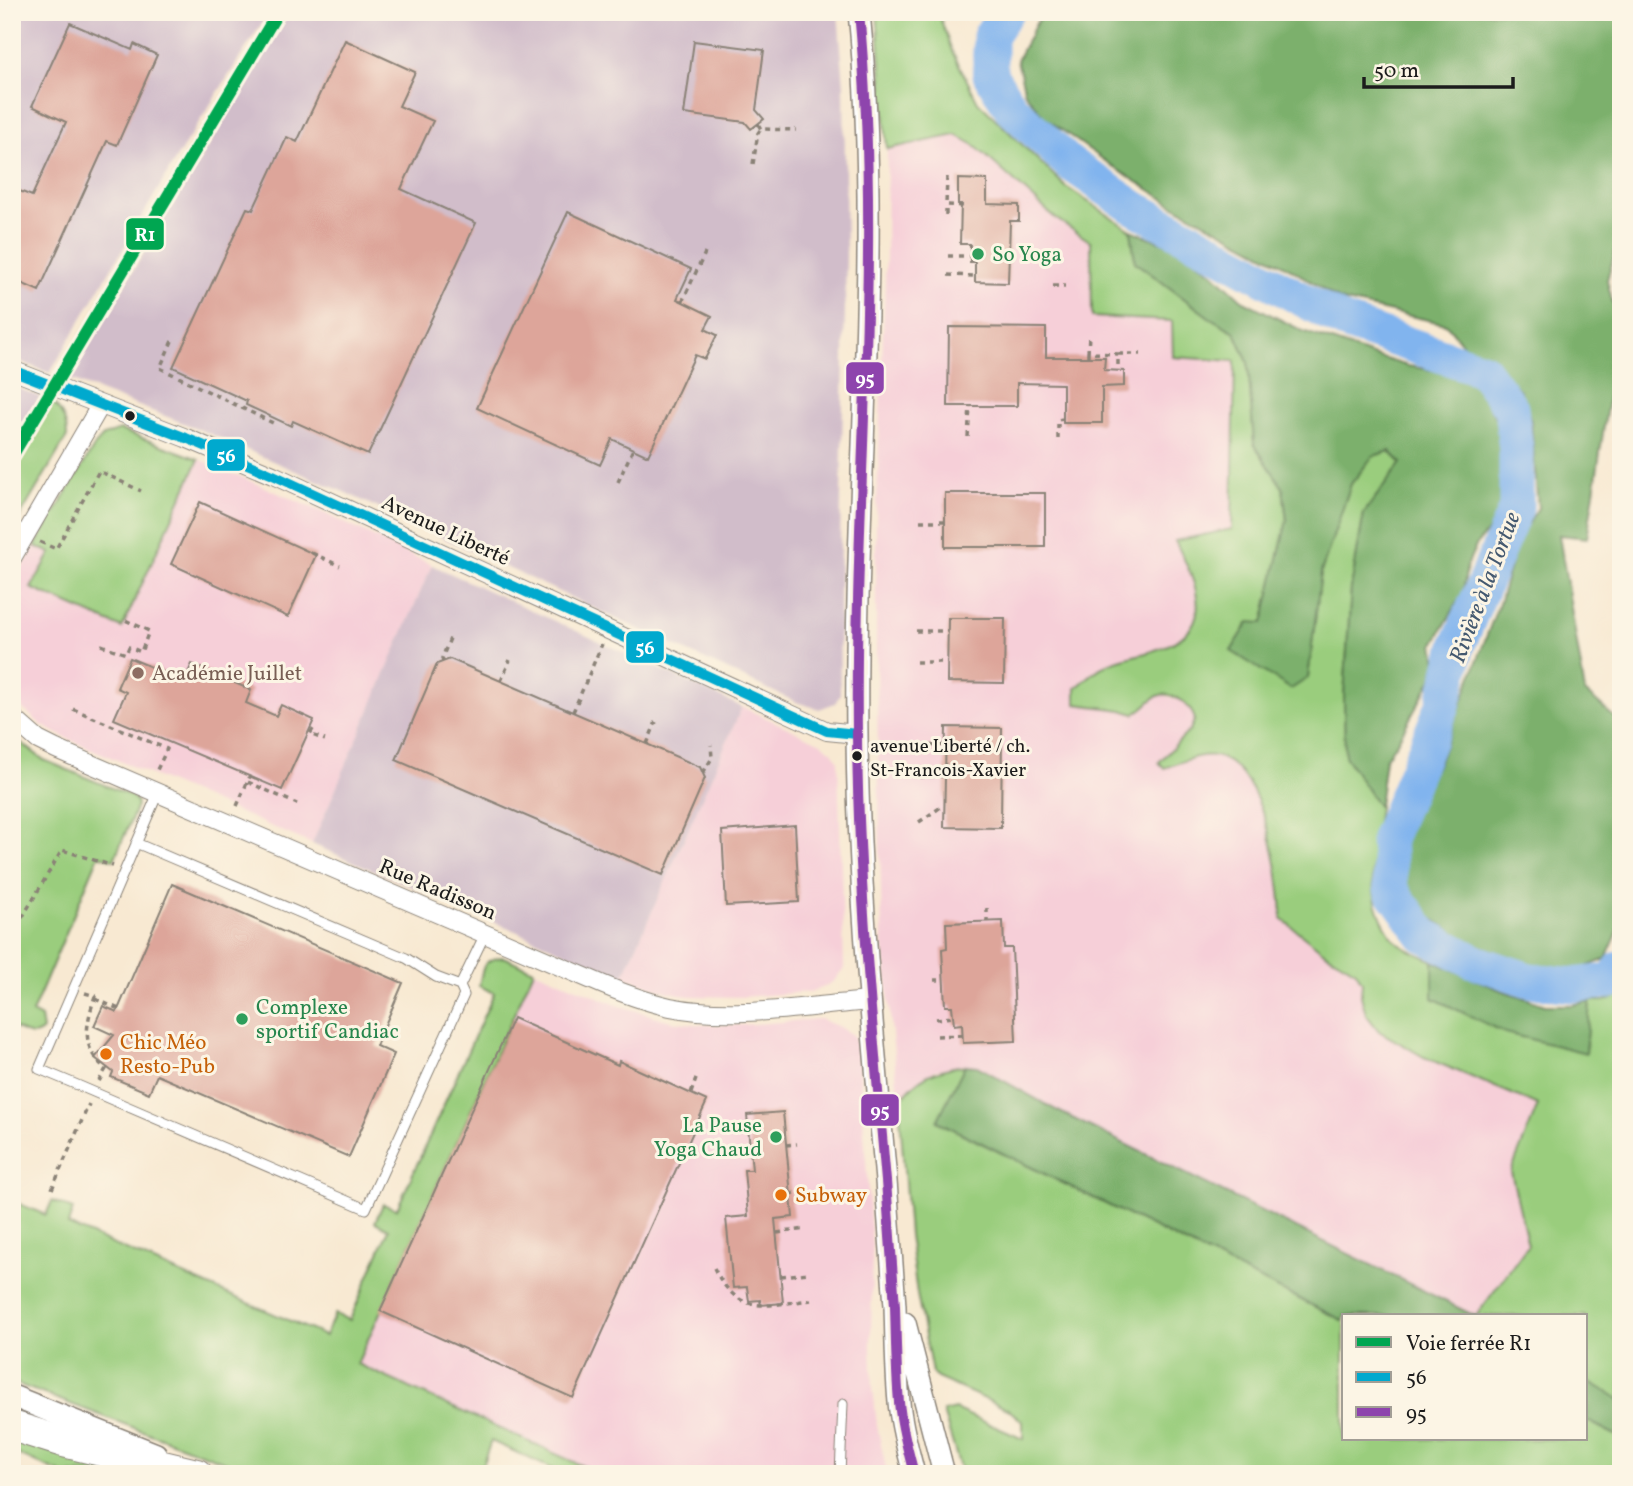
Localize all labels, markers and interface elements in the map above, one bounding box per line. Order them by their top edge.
scale bar [1364,46,1512,90]
text: 50 m [1374,57,1419,86]
line badge: R1 [125,217,165,251]
text: R1 [135,223,155,249]
place label: So Yoga [992,241,1062,270]
marker: So Yoga [970,246,986,262]
line badge: 95 [845,361,885,395]
text: 95 [855,367,875,393]
unlabelled marker [123,409,137,423]
line badge: 56 [206,438,246,472]
text: 56 [216,444,236,470]
street label: Avenue Liberté [377,489,514,574]
water label: Rivière à la Tortue [1442,507,1530,668]
line badge: 56 [625,630,665,664]
text: 56 [635,636,655,662]
place label: Académie Juillet [152,660,302,689]
marker: Académie Juillet [130,665,146,681]
place label: avenue Liberté / ch. St-Francois-Xavier [870,734,1030,784]
marker: avenue Liberté / ch. St-Francois-Xavier [850,749,864,763]
street label: Rue Radisson [374,853,501,928]
place label: Complexe sportif Candiac [256,994,399,1047]
marker: Complexe sportif Candiac [234,1011,250,1027]
place label: Chic Méo Resto-Pub [120,1029,215,1082]
marker: Chic Méo Resto-Pub [98,1046,114,1062]
line badge: 95 [860,1093,900,1127]
text: 95 [870,1099,890,1125]
place label: La Pause Yoga Chaud [654,1112,762,1165]
marker: La Pause Yoga Chaud [768,1129,784,1145]
place label: Subway [795,1182,868,1211]
marker: Subway [773,1187,789,1203]
legend [1342,1314,1588,1440]
text: Voie ferrée R1 [1406,1330,1531,1359]
text: 56 [1406,1364,1427,1393]
text: 95 [1406,1400,1427,1429]

